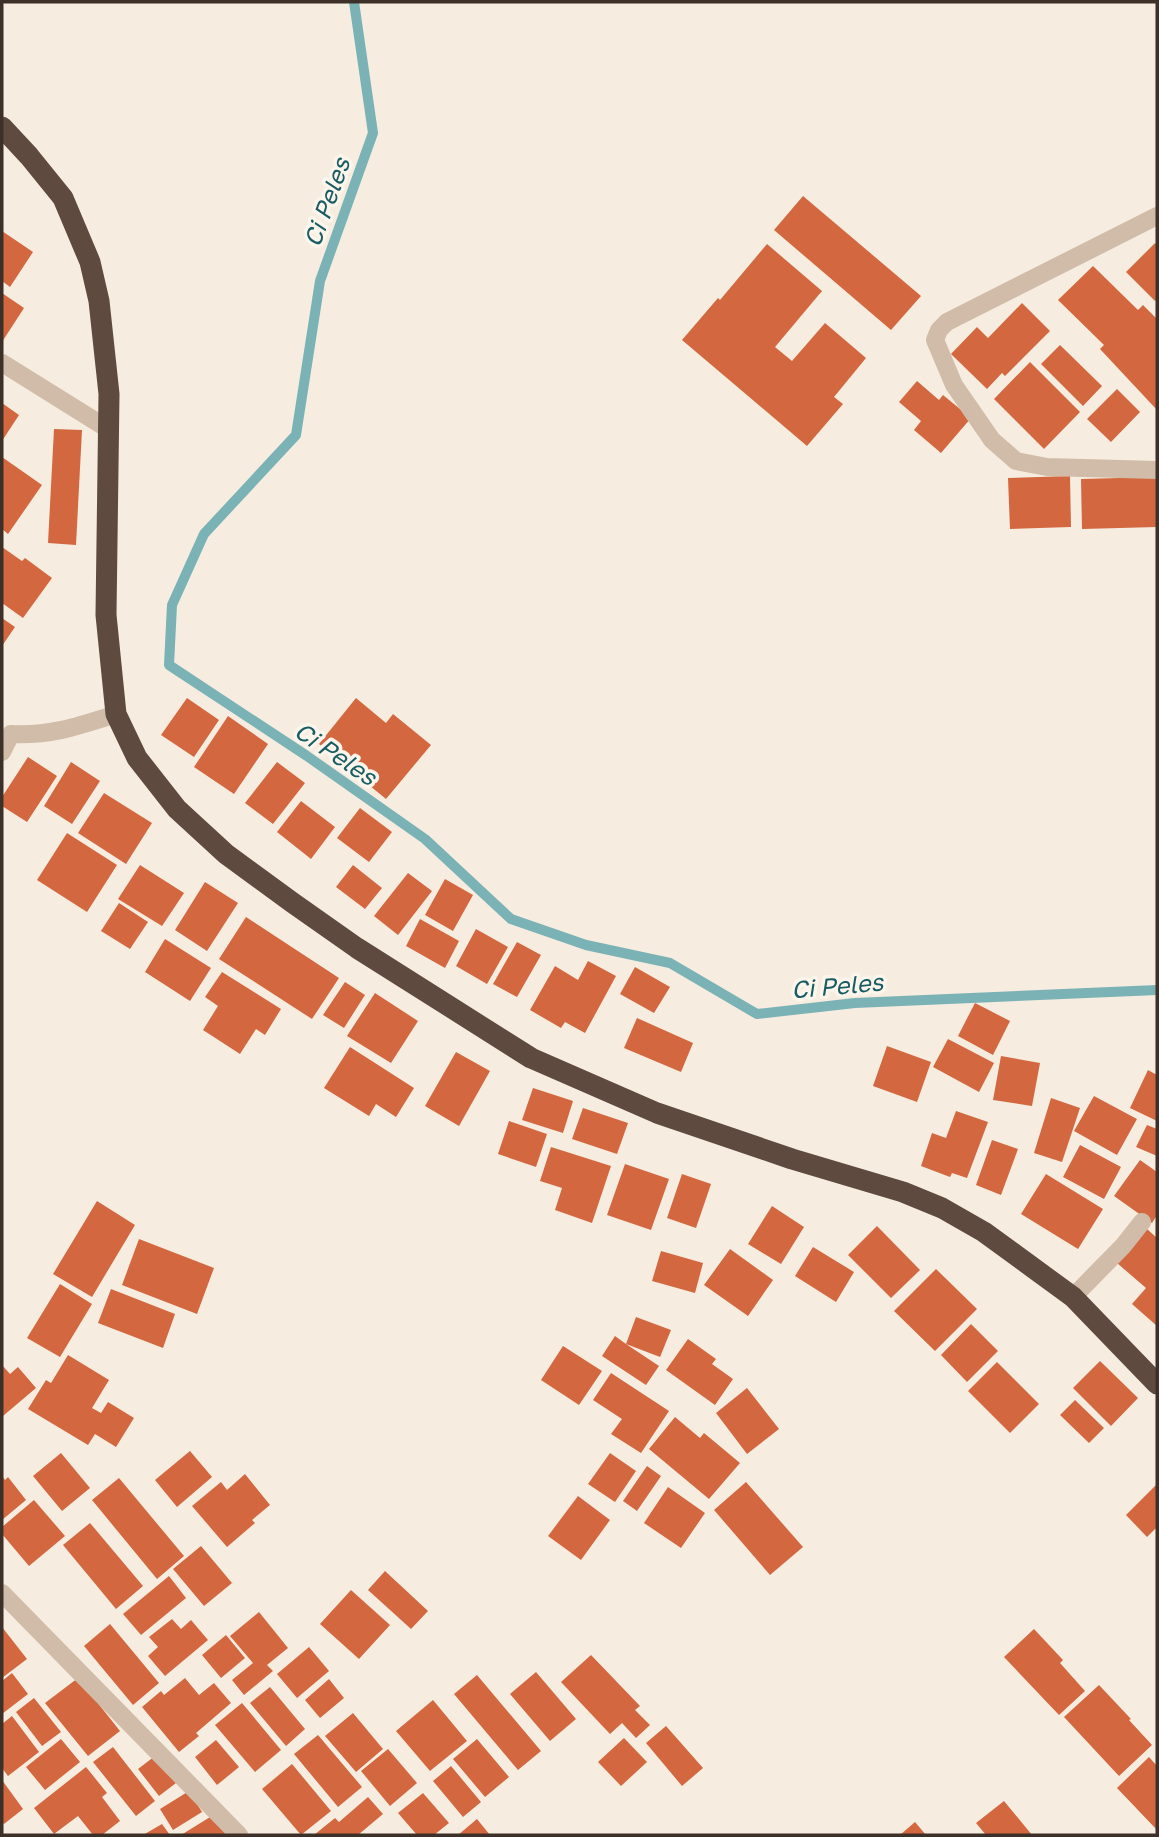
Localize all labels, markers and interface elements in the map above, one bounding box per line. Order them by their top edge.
water label: Ci Peles [297,153,356,250]
water label: Ci Peles [290,715,383,792]
water label: Ci Peles [790,966,885,1003]

